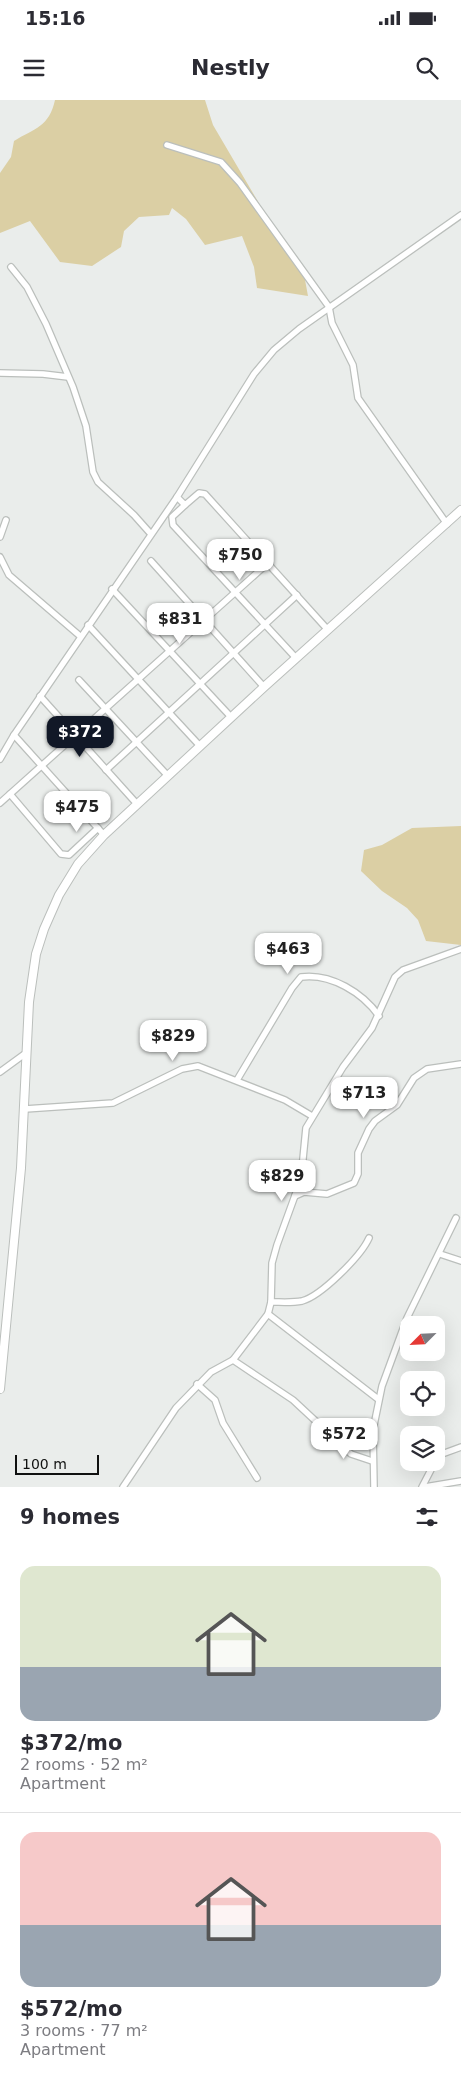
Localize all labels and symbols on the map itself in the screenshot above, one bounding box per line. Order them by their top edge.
pin: $750 [210,538,270,581]
pin: $831 [150,602,210,645]
pin: $372 [50,716,110,758]
pin: $475 [47,790,107,833]
pin: $463 [258,932,318,975]
pin: $829 [143,1020,203,1062]
pin: $713 [334,1076,394,1119]
pin: $829 [252,1160,312,1202]
north arrow [400,1316,445,1361]
pin: $572 [314,1418,374,1460]
scale bar [15,1452,99,1475]

